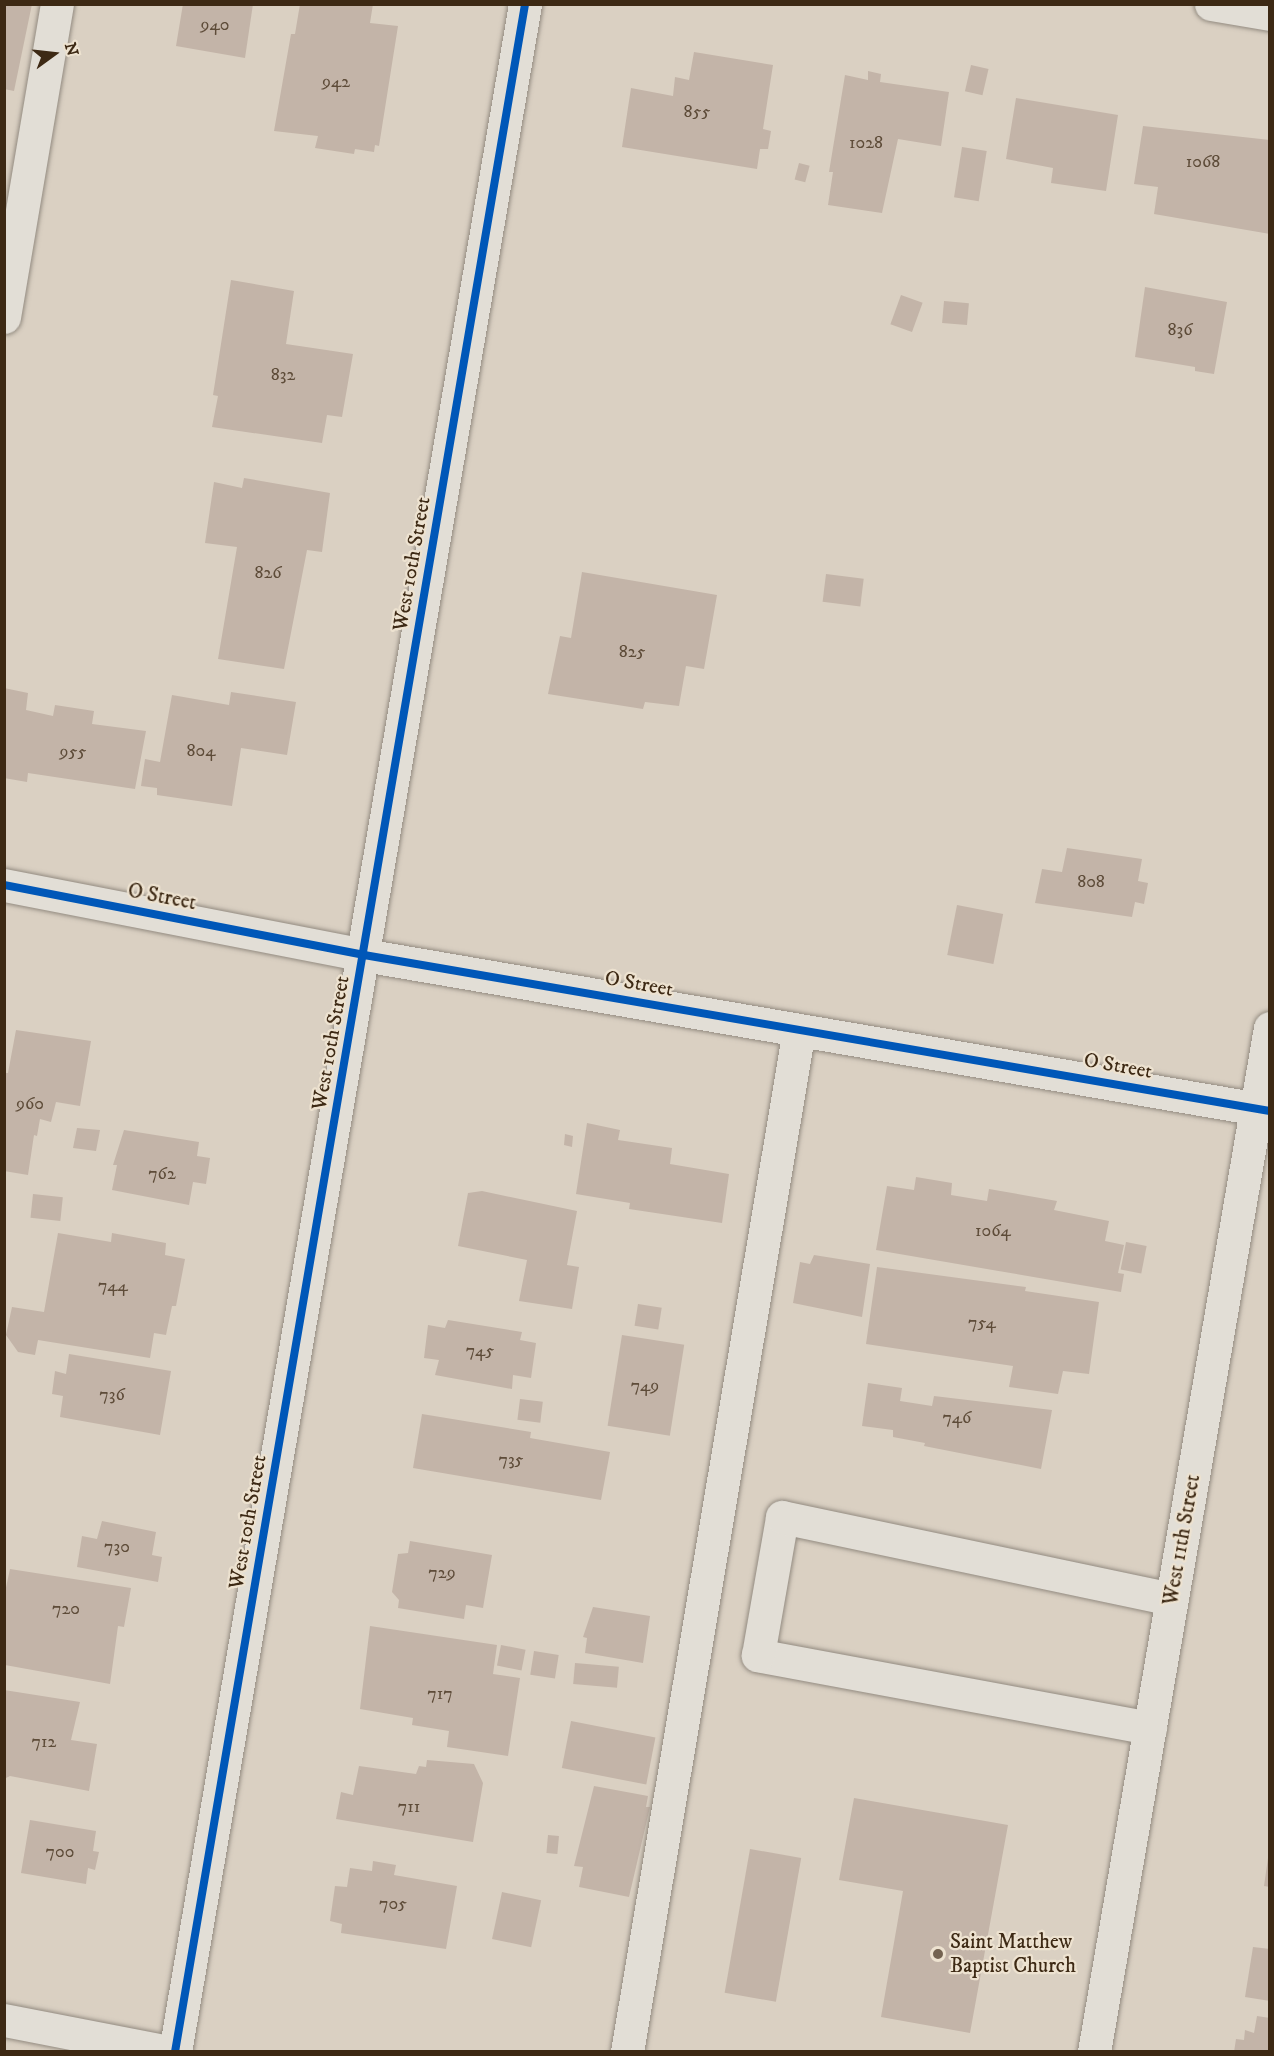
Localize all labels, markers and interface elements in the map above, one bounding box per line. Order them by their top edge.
house number: 940 [200,14,230,36]
north arrow [24,24,84,84]
text: N [60,40,83,58]
house number: 942 [322,71,350,93]
house number: 855 [684,101,710,123]
house number: 1028 [849,132,883,154]
house number: 1068 [1186,151,1220,173]
house number: 836 [1167,319,1193,341]
house number: 832 [271,364,295,386]
street label: West 10th Street [388,495,436,633]
house number: 826 [254,562,282,584]
house number: 825 [619,641,645,663]
house number: 804 [186,740,216,762]
house number: 955 [60,741,86,763]
house number: 808 [1077,871,1105,893]
street label: O Street [126,878,198,916]
street label: O Street [603,966,675,1002]
street label: West 10th Street [307,974,355,1112]
street label: O Street [1082,1048,1154,1084]
house number: 960 [16,1093,44,1115]
house number: 762 [148,1163,176,1185]
house number: 1064 [975,1220,1011,1242]
house number: 744 [98,1275,128,1297]
house number: 754 [968,1312,996,1334]
house number: 745 [466,1340,494,1362]
house number: 749 [631,1375,659,1397]
house number: 736 [99,1384,125,1406]
house number: 746 [943,1407,971,1429]
house number: 735 [498,1449,524,1471]
street label: West 10th Street [224,1453,272,1591]
street label: West 11th Street [1158,1473,1206,1607]
house number: 730 [104,1536,130,1558]
house number: 729 [428,1562,456,1584]
house number: 720 [52,1598,80,1620]
house number: 717 [427,1683,453,1705]
house number: 712 [32,1731,56,1753]
house number: 711 [398,1796,420,1818]
house number: 700 [46,1841,74,1863]
house number: 705 [379,1893,407,1915]
place label: Saint Matthew Baptist Church [950,1929,1076,1979]
marker: Saint Matthew Baptist Church [931,1947,945,1961]

